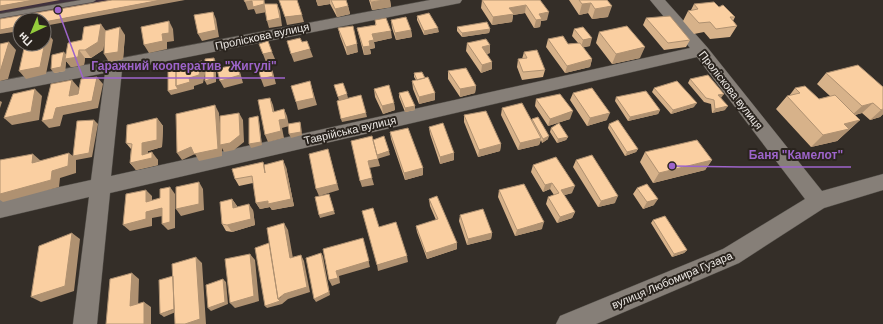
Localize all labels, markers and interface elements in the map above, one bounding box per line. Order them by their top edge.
north arrow [12,12,52,52]
street label: Проліскова вулиця [214,20,310,52]
text: Пн [16,30,34,49]
street label: Проліскова вулиця [697,49,765,132]
callout: Гаражний кооператив "Жигулі" [83,54,285,78]
text: Гаражний кооператив "Жигулі" [91,59,277,73]
street label: Таврійська вулиця [303,114,397,146]
callout: Баня "Камелот" [741,143,851,167]
text: Баня "Камелот" [749,148,843,162]
street label: вулиця Любомира Гузара [610,249,735,311]

